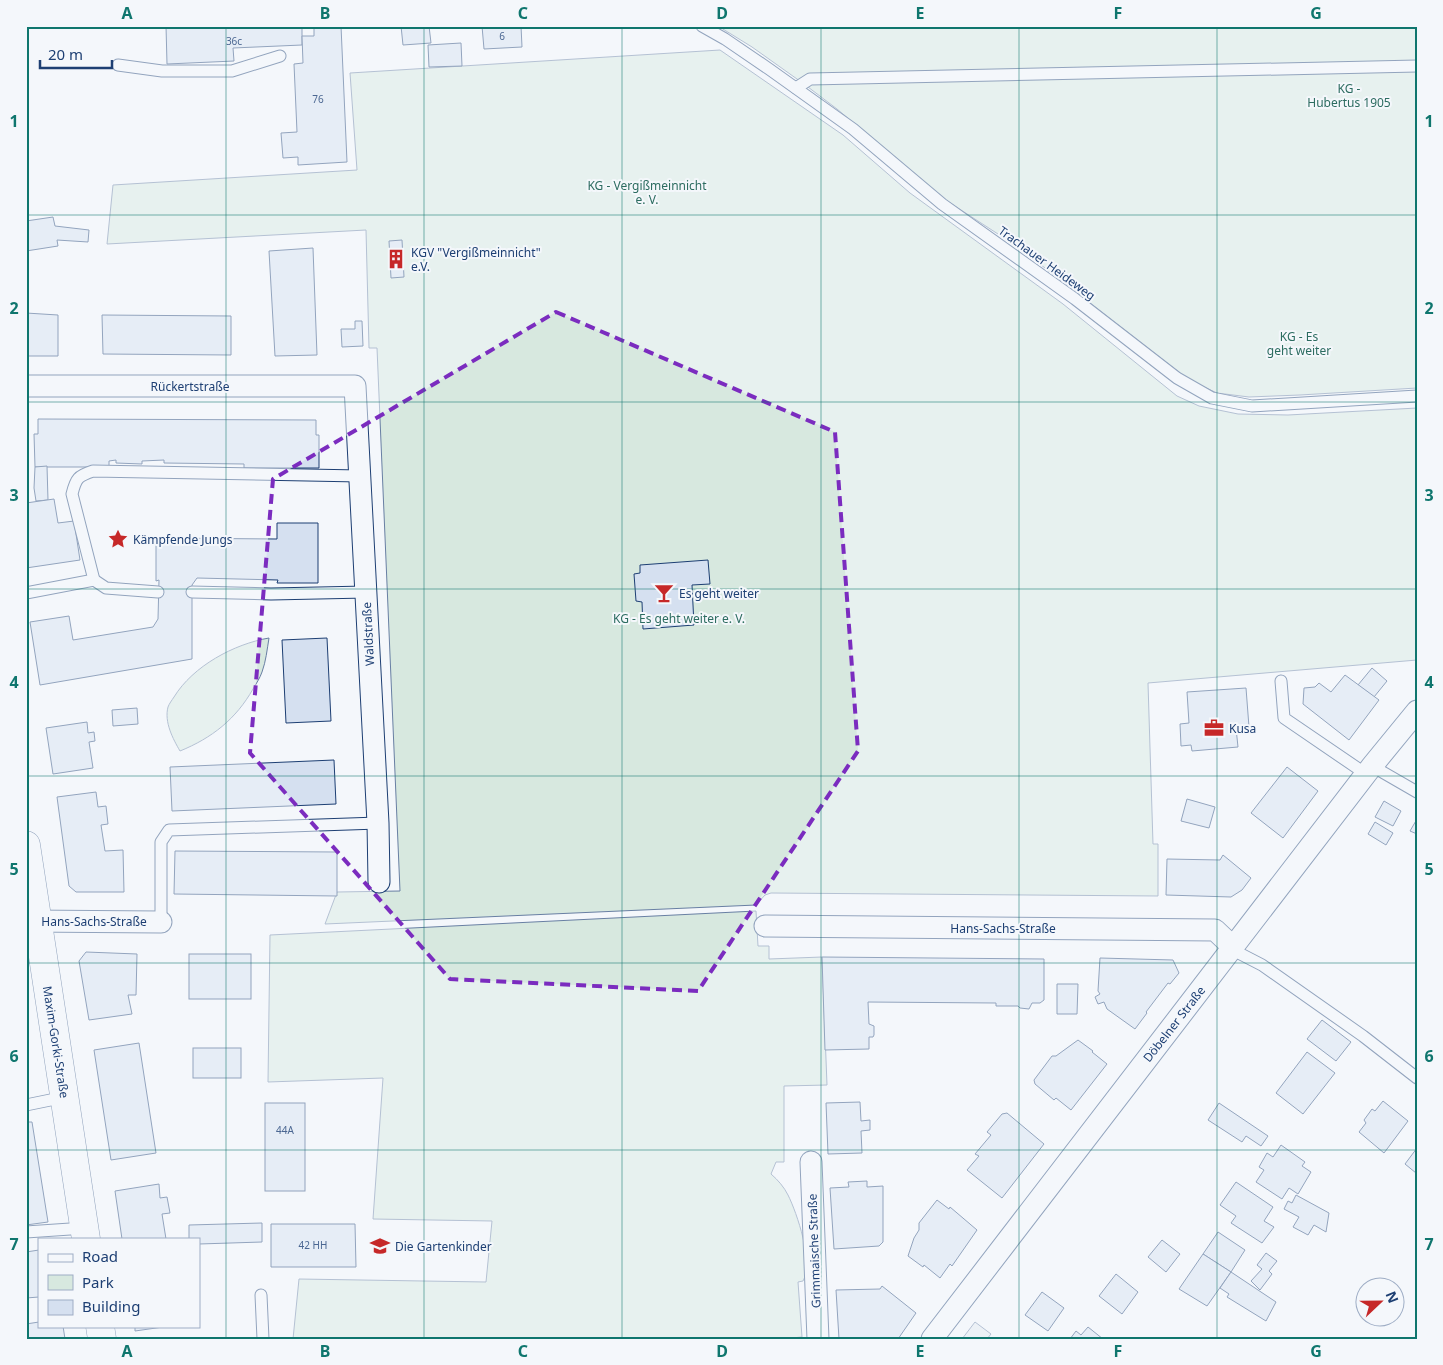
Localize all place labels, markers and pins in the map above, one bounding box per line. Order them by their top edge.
place label: KGV "Vergißmeinnicht" e.V. [411,244,541,275]
building icon: KGV "Vergißmeinnicht" e.V. [385,248,407,270]
place icon: Kämpfende Jungs [107,528,129,550]
place label: Kämpfende Jungs [133,531,233,548]
bar icon: Es geht weiter [653,582,675,604]
place label: Es geht weiter [679,585,759,602]
office icon: Kusa [1203,717,1225,739]
place label: Kusa [1229,720,1256,737]
school or university icon: Die Gartenkinder [369,1235,391,1257]
place label: Die Gartenkinder [395,1238,492,1255]

